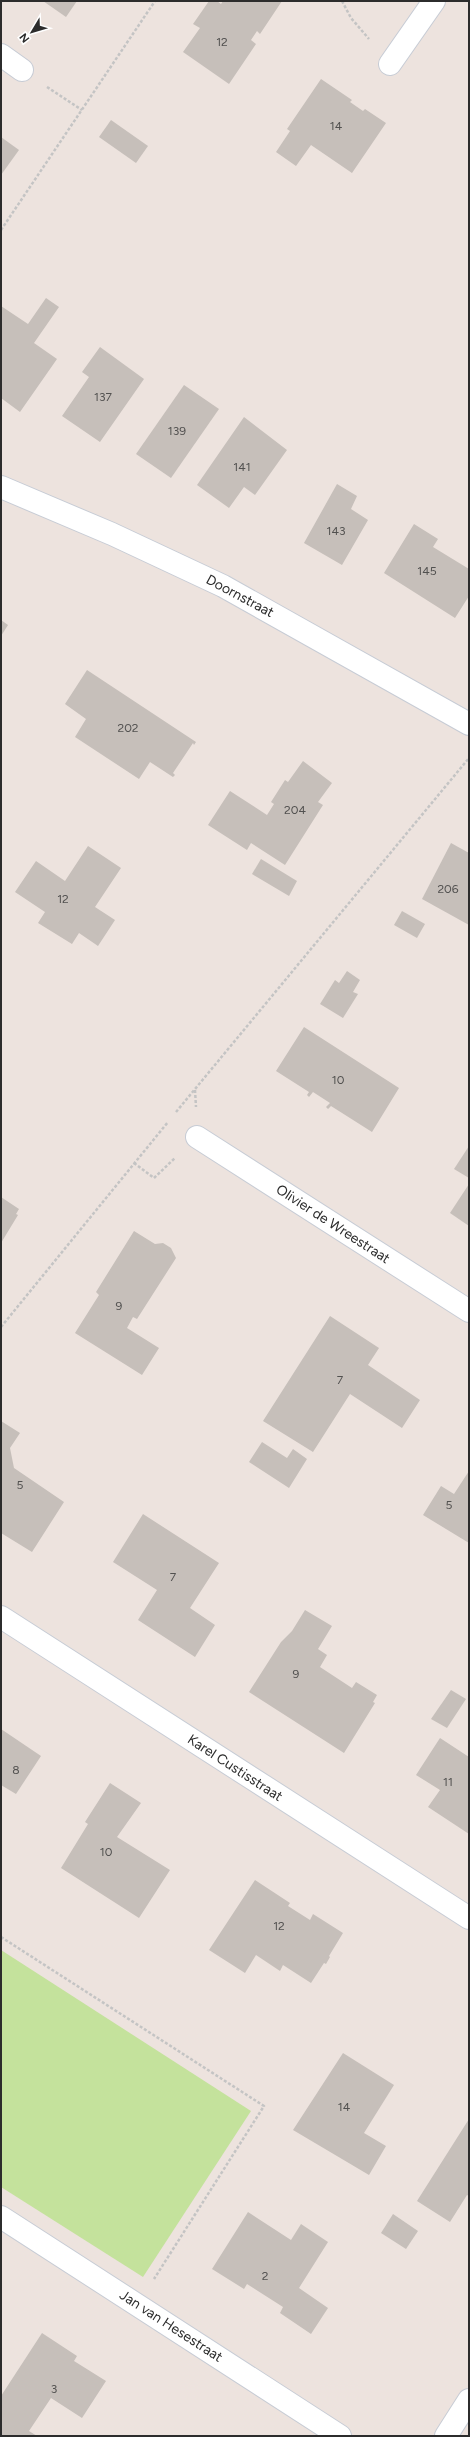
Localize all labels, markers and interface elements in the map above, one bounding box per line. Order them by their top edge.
north arrow [12,12,52,52]
text: N [17,30,32,45]
house number: 12 [216,35,228,49]
house number: 14 [330,119,343,133]
house number: 137 [94,390,113,404]
house number: 139 [168,424,186,438]
house number: 141 [233,460,251,474]
house number: 143 [327,524,345,538]
house number: 145 [417,564,437,578]
street label: Doornstraat [203,571,277,621]
house number: 202 [117,721,139,735]
house number: 204 [284,803,306,817]
house number: 206 [437,882,459,896]
house number: 12 [57,892,69,906]
house number: 10 [332,1073,345,1087]
street label: Olivier de Wreestraat [273,1181,393,1267]
house number: 9 [116,1299,123,1313]
house number: 7 [337,1373,344,1387]
house number: 5 [17,1478,24,1492]
house number: 5 [446,1498,453,1512]
house number: 7 [170,1570,177,1584]
house number: 9 [293,1667,300,1681]
street label: Karel Custisstraat [184,1731,286,1805]
house number: 8 [12,1763,20,1777]
house number: 11 [443,1775,453,1789]
house number: 10 [100,1845,113,1859]
house number: 12 [273,1919,285,1933]
house number: 14 [338,2100,351,2114]
house number: 2 [262,2269,268,2283]
street label: Jan van Hesestraat [116,2286,226,2366]
house number: 3 [51,2382,57,2396]

